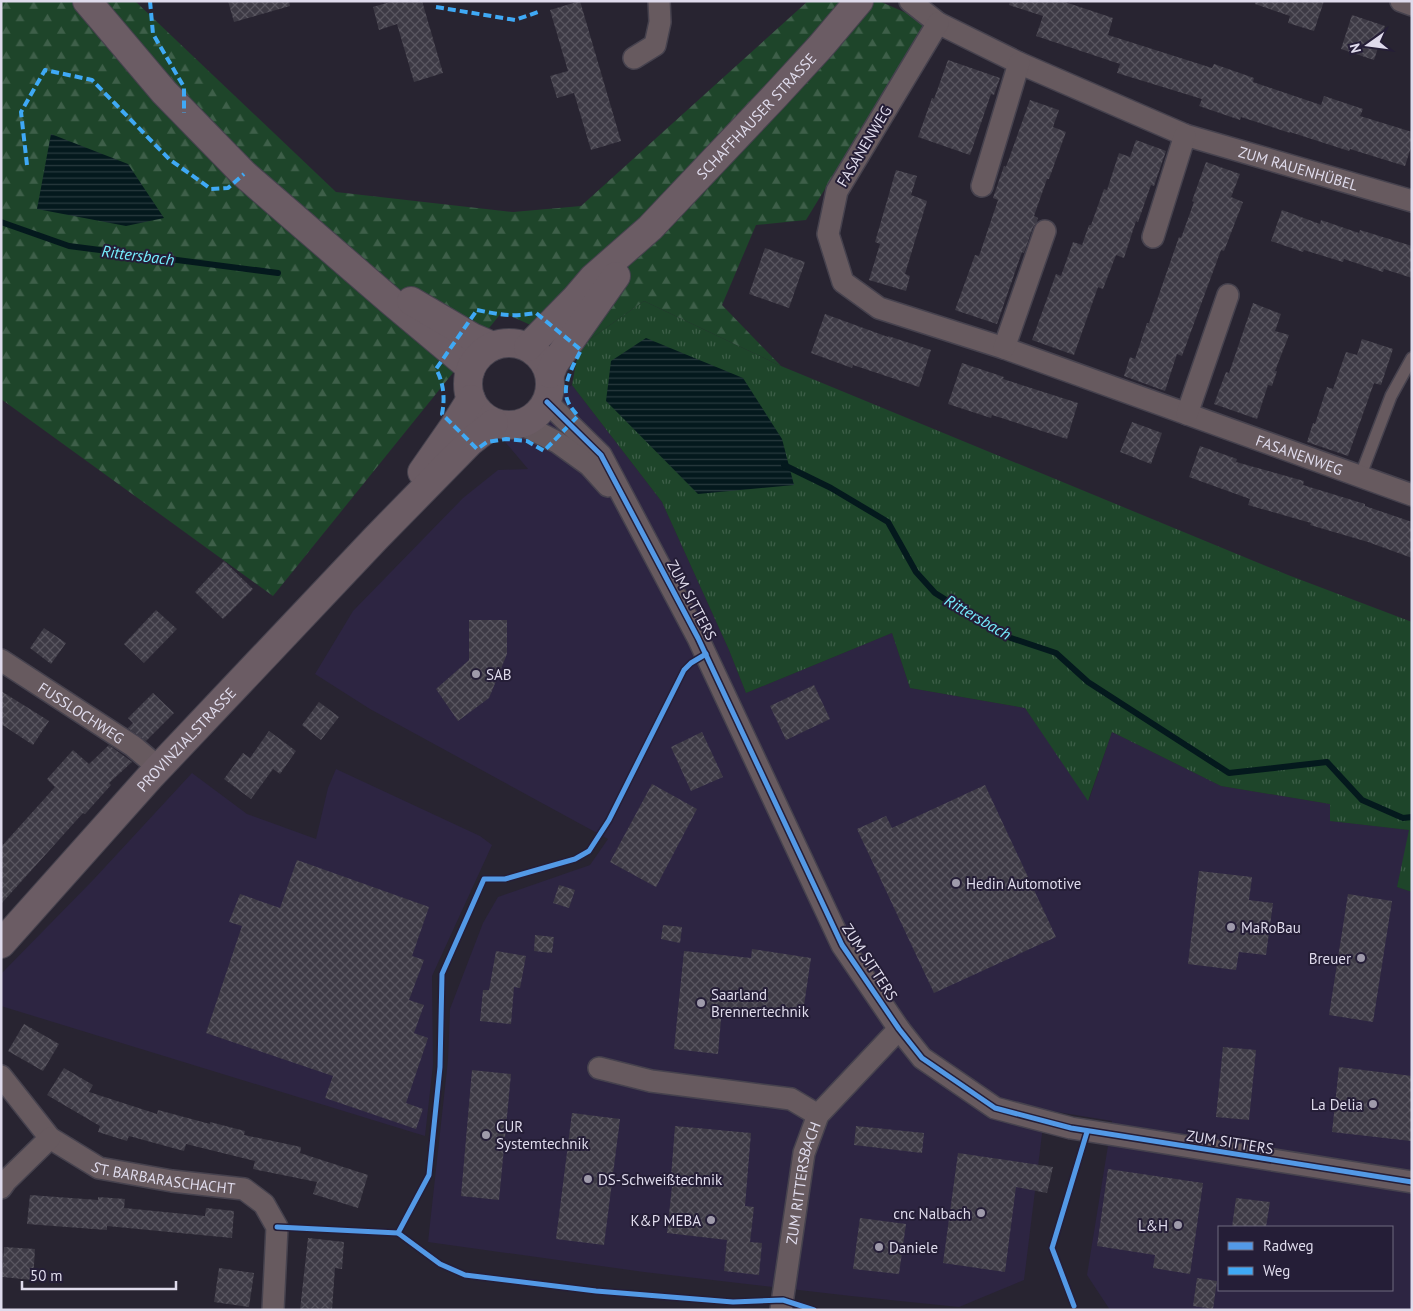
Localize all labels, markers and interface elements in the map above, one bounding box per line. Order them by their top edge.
north arrow [1343,20,1393,70]
text: N [1346,42,1365,55]
street label: SCHAFFHAUSER STRASSE [692,49,820,183]
street label: FASANENWEG [832,102,896,190]
street label: ZUM RAUENHÜBEL [1236,142,1361,194]
water label: Rittersbach [100,241,176,269]
street label: FASANENWEG [1253,430,1346,479]
street label: ZUM SITTERS [663,557,721,643]
water label: Rittersbach [941,590,1015,644]
place label: SAB [486,665,512,684]
marker: SAB [470,668,482,680]
street label: FUSSLOCHWEG [35,677,128,747]
street label: PROVINZIALSTRASSE [132,683,240,795]
place label: Hedin Automotive [966,874,1081,893]
marker: Hedin Automotive [950,877,962,889]
place label: MaRoBau [1241,918,1301,937]
street label: ZUM SITTERS [838,920,902,1004]
marker: MaRoBau [1225,921,1237,933]
place label: Breuer [1309,949,1351,968]
marker: Breuer [1355,952,1367,964]
place label: Saarland Brennertechnik [711,985,810,1021]
marker: Saarland Brennertechnik [695,997,707,1009]
place label: La Delia [1311,1095,1363,1114]
marker: La Delia [1367,1098,1379,1110]
place label: CUR Systemtechnik [496,1117,590,1153]
street label: ZUM RITTERSBACH [781,1119,824,1246]
street label: ZUM SITTERS [1185,1126,1275,1158]
marker: CUR Systemtechnik [480,1129,492,1141]
street label: ST. BARBARASCHACHT [88,1156,237,1198]
place label: DS-Schweißtechnik [598,1170,723,1189]
marker: DS-Schweißtechnik [582,1173,594,1185]
place label: cnc Nalbach [893,1204,971,1223]
marker: cnc Nalbach [975,1207,987,1219]
place label: K&P MEBA [630,1211,701,1230]
marker: K&P MEBA [705,1214,717,1226]
place label: L&H [1138,1216,1168,1235]
marker: L&H [1172,1219,1184,1231]
legend [1218,1226,1393,1291]
text: Radweg [1263,1236,1314,1255]
place label: Daniele [889,1238,938,1257]
marker: Daniele [873,1241,885,1253]
scale bar [22,1258,176,1290]
text: Weg [1263,1261,1290,1280]
text: 50 m [30,1266,63,1285]

